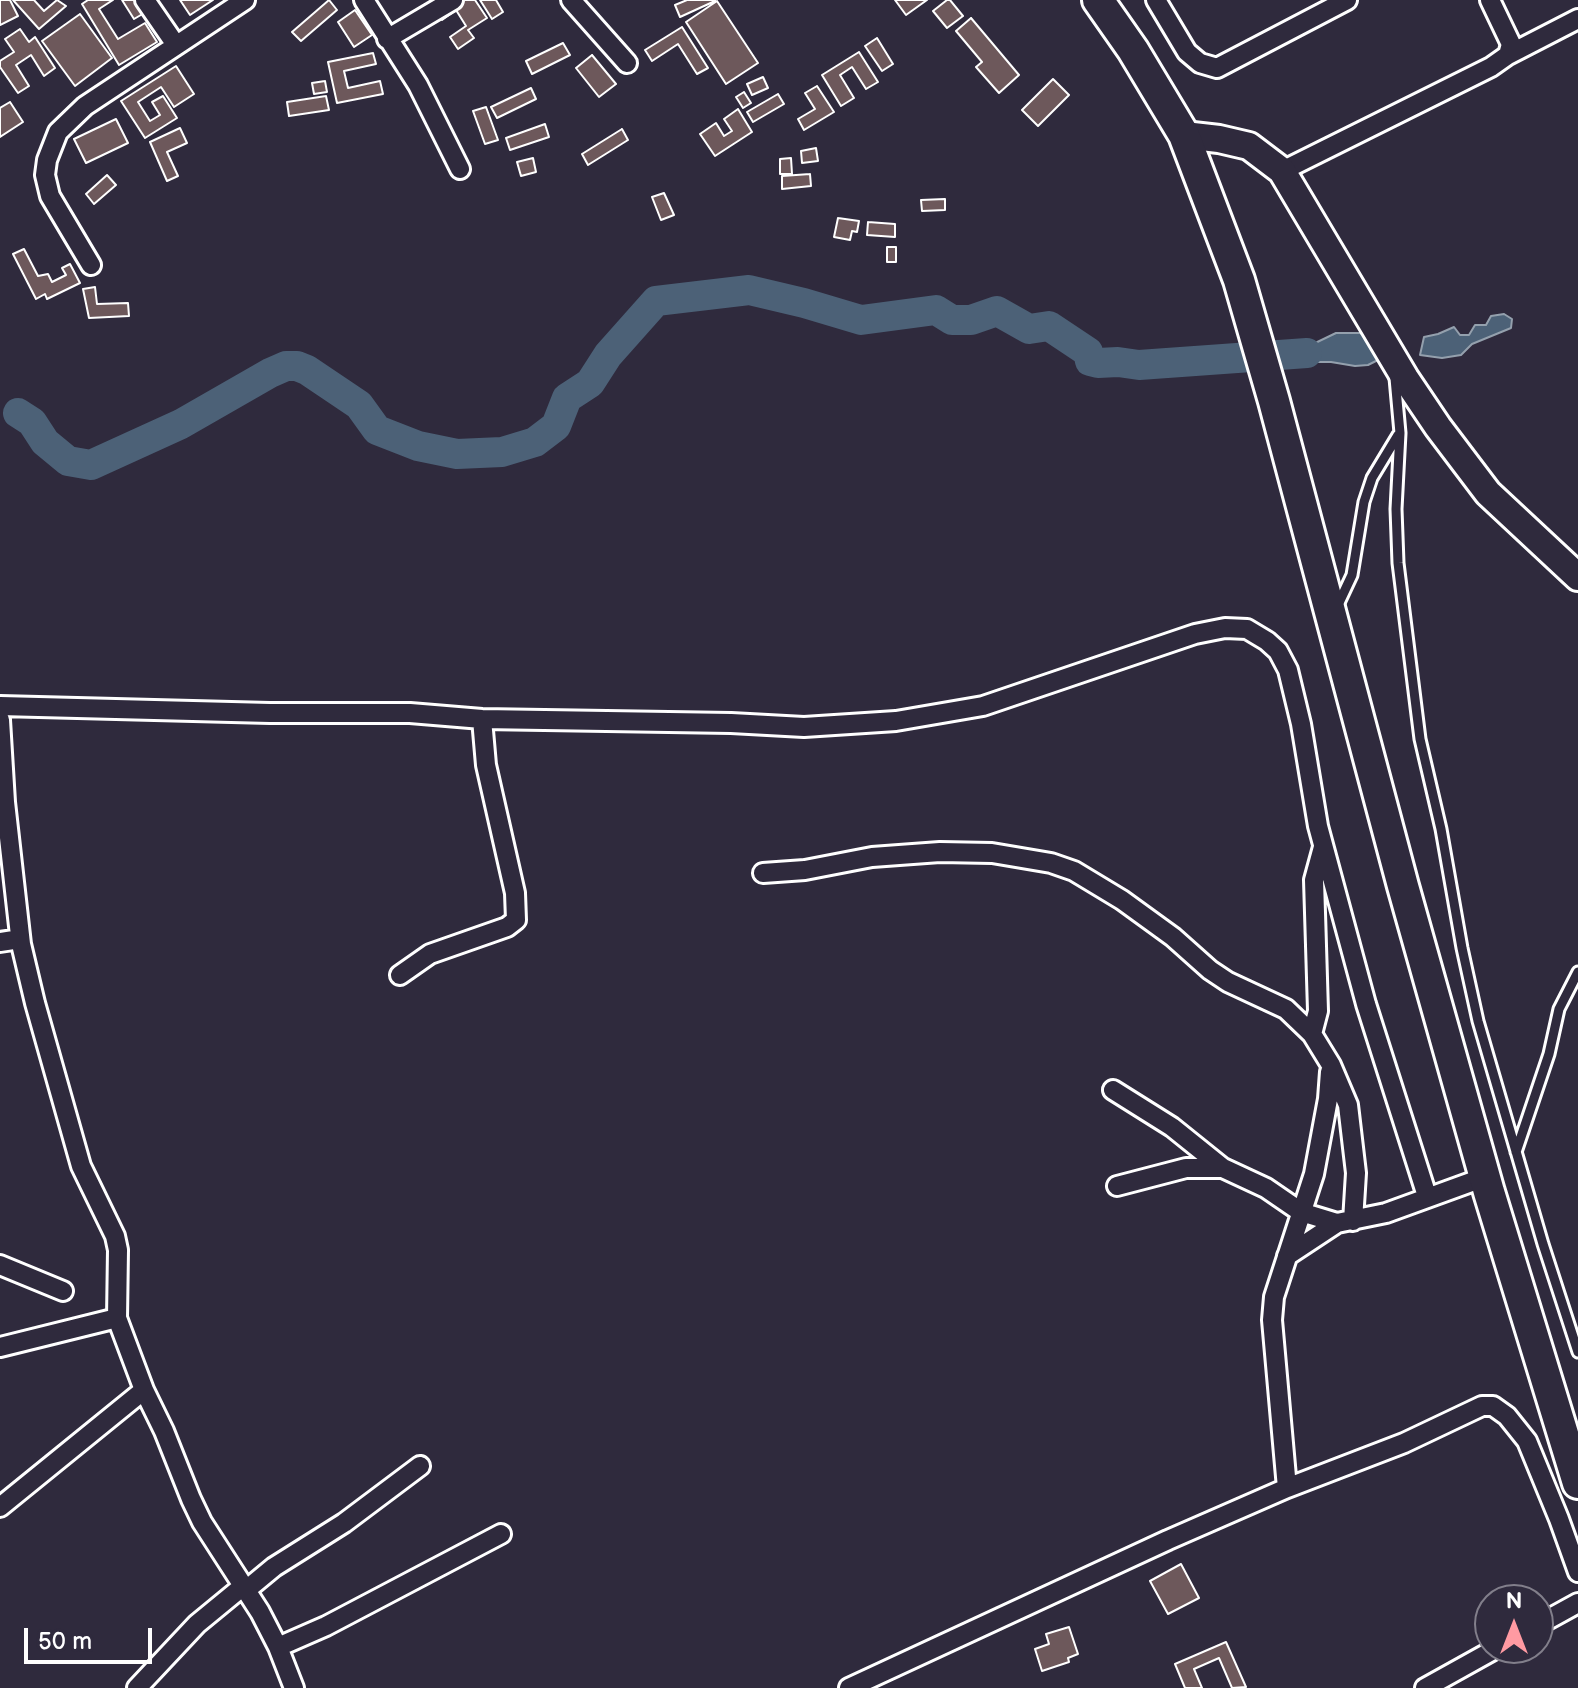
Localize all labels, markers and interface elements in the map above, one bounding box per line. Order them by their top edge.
north arrow [1474,1584,1554,1664]
text: N [1506,1588,1522,1615]
scale bar [28,1612,156,1662]
text: 50 m [38,1627,92,1656]

